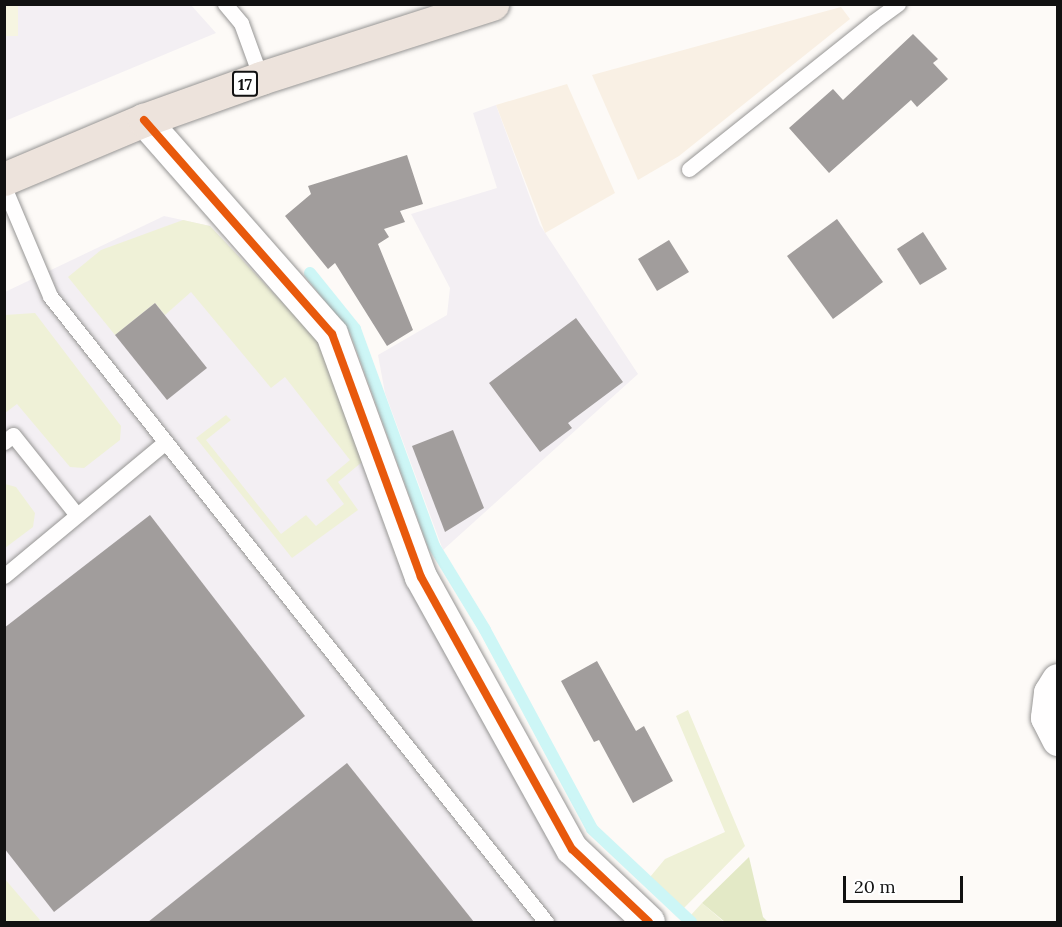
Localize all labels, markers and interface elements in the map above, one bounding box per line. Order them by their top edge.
road number: 17 [232,71,258,97]
scale bar [846,864,966,902]
text: 20 m [854,875,896,898]

